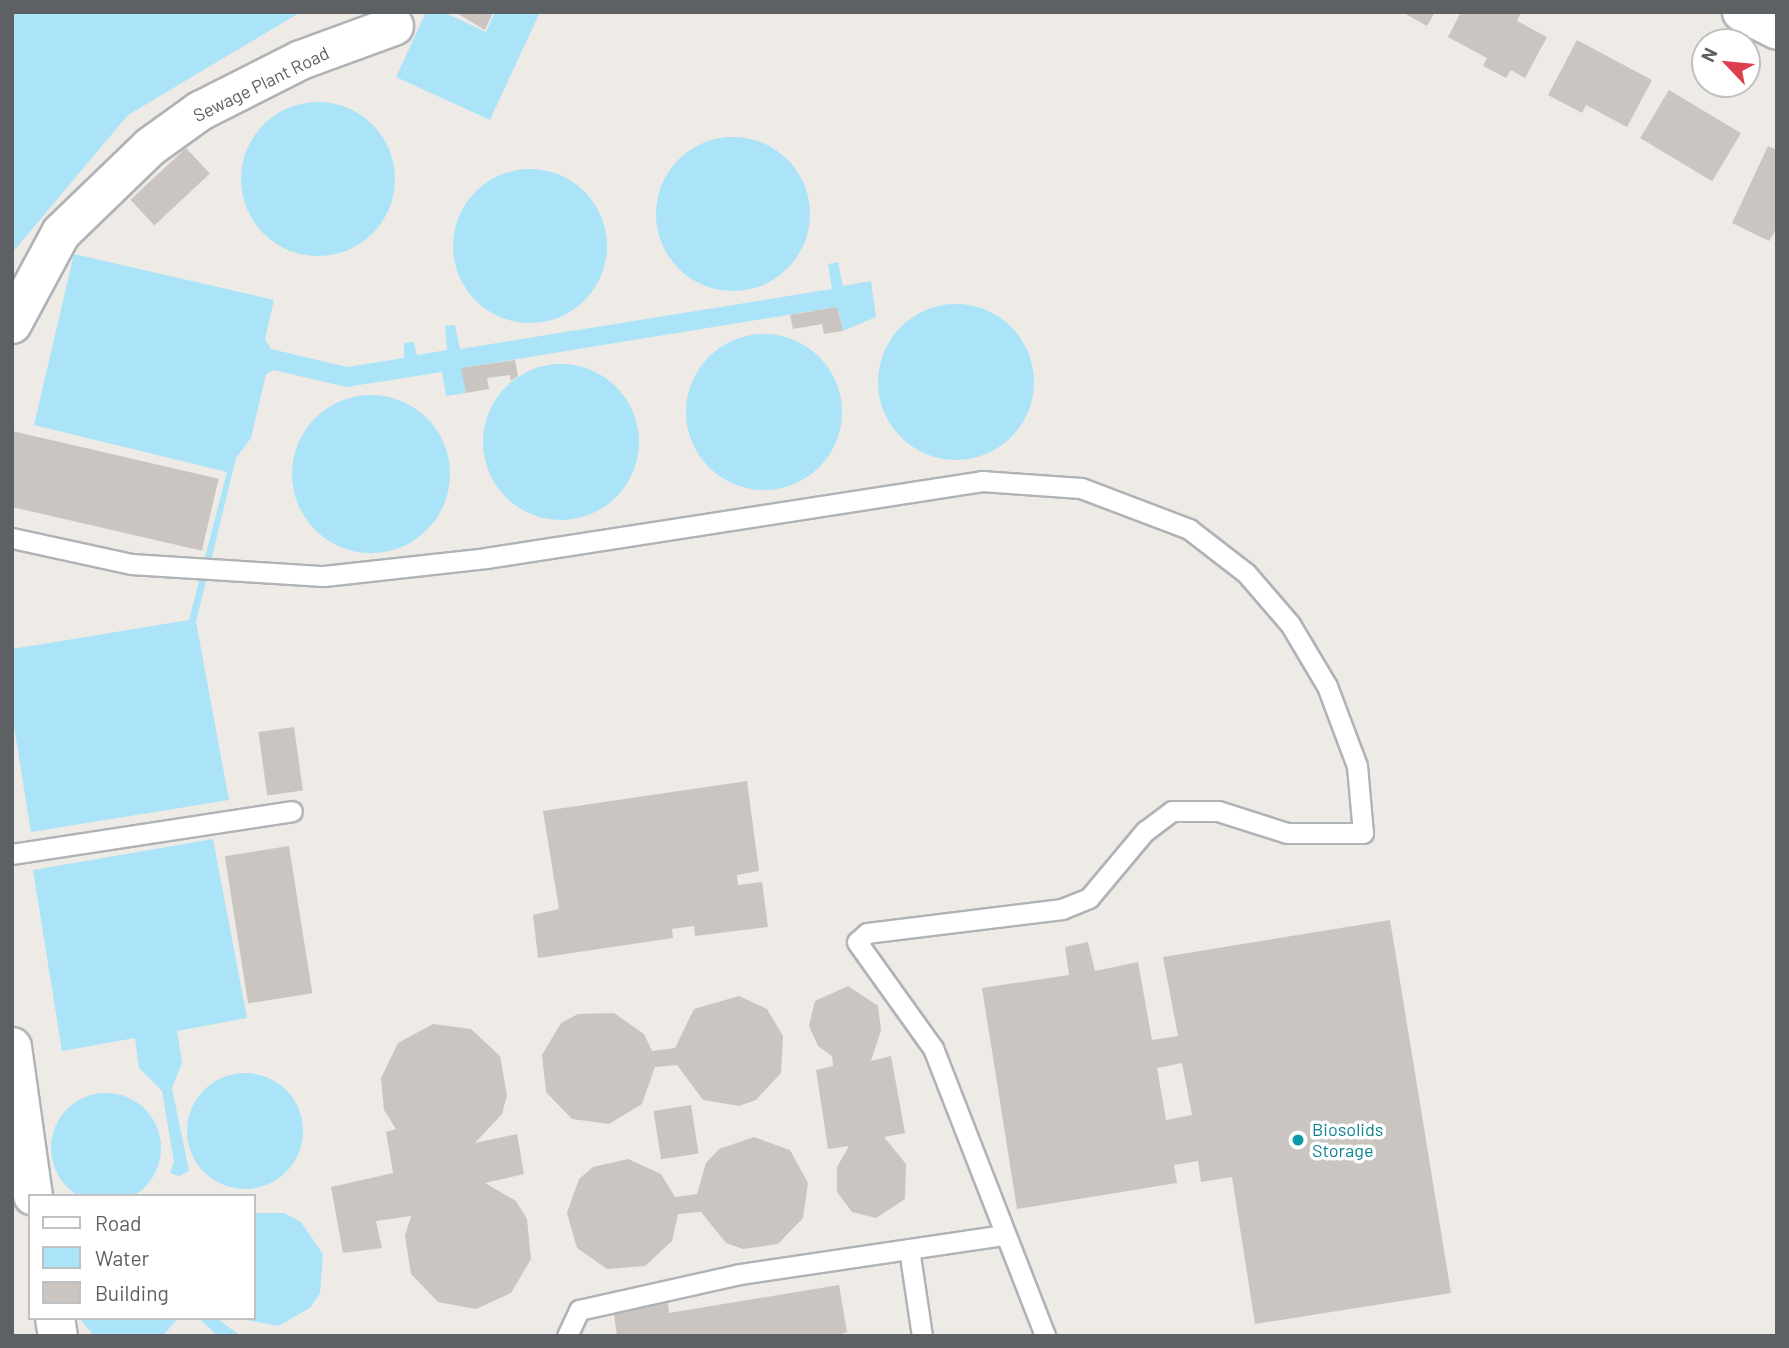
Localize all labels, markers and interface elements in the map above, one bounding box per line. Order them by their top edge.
north arrow [1691,28,1761,98]
street label: Sewage Plant Road [190,42,332,126]
text: N [1695,44,1722,65]
place label: Biosolids Storage [1312,1119,1383,1162]
marker: Biosolids Storage [1290,1132,1306,1148]
legend [28,1194,256,1320]
text: Road [95,1210,141,1235]
text: Water [95,1245,149,1270]
text: Building [95,1280,169,1305]

